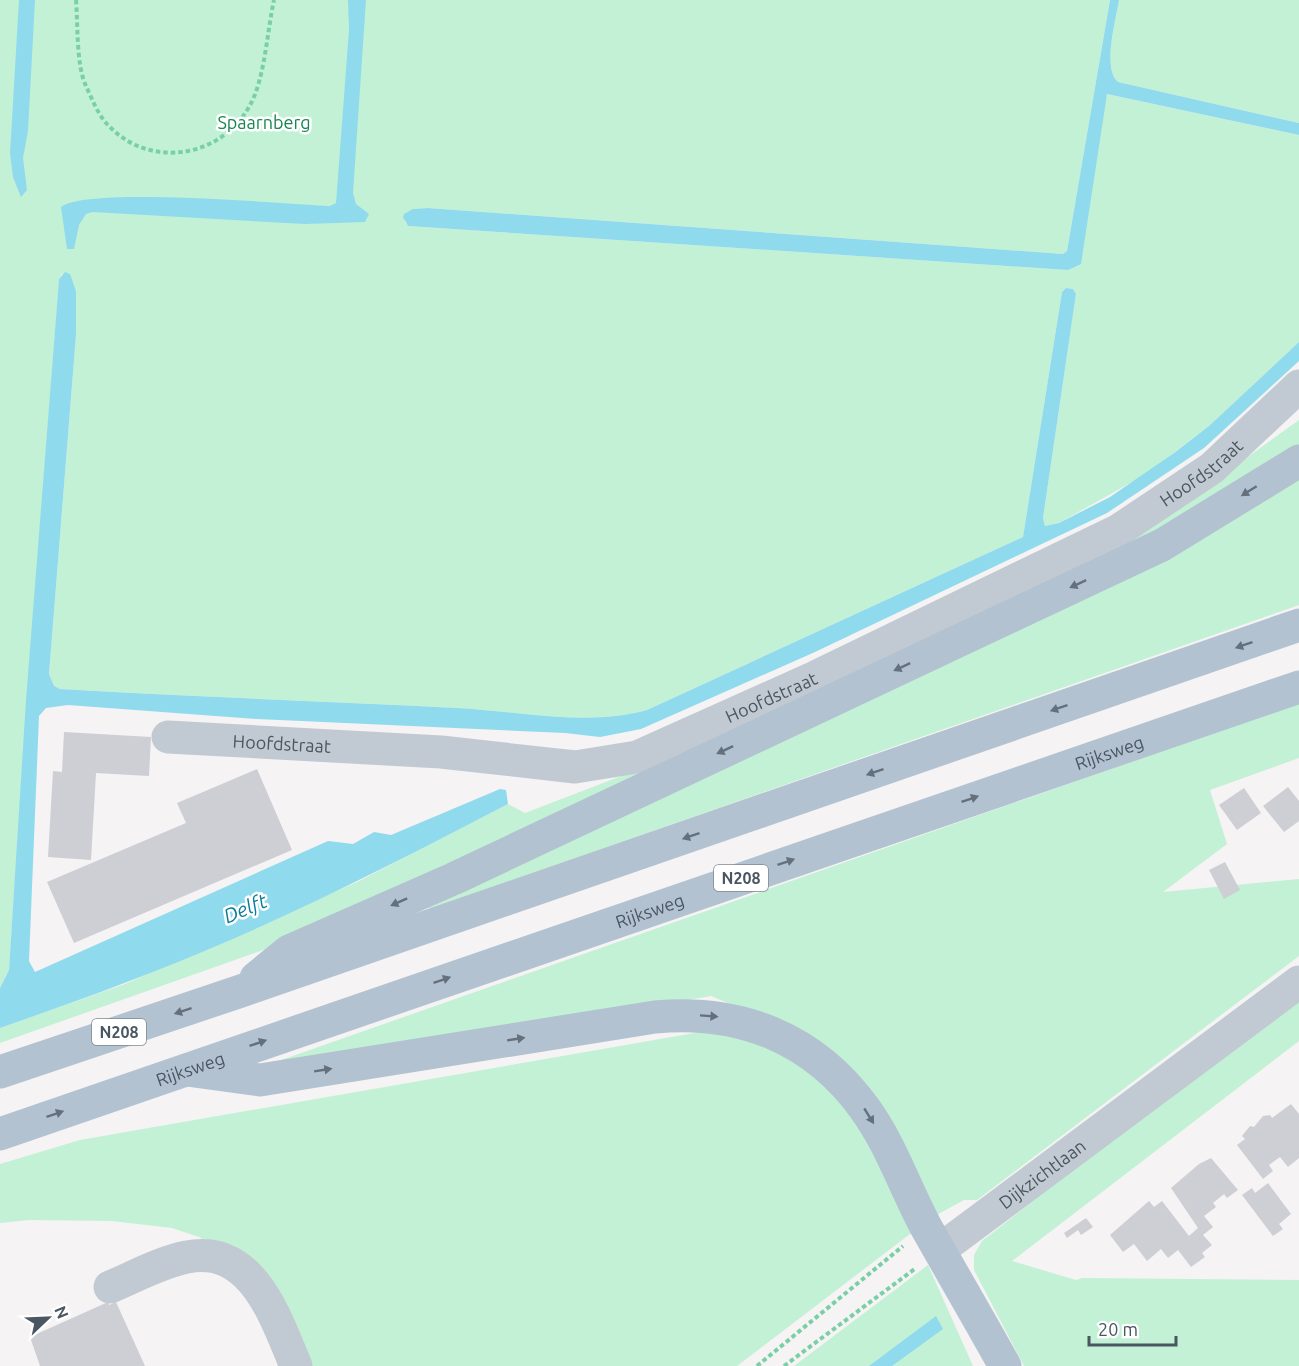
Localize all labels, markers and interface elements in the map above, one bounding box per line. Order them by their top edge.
park label: Spaarnberg [217,112,311,132]
street label: Hoofdstraat [1156,435,1246,510]
one-way arrow [1241,486,1257,497]
one-way arrow [1070,580,1087,589]
one-way arrow [1235,640,1253,650]
one-way arrow [893,663,910,672]
street label: Hoofdstraat [722,668,820,726]
one-way arrow [1050,704,1068,714]
street label: Hoofdstraat [232,731,331,756]
street label: Rijksweg [1072,731,1146,773]
one-way arrow [717,746,734,755]
one-way arrow [866,768,884,777]
one-way arrow [961,794,979,804]
one-way arrow [682,831,700,841]
one-way arrow [777,857,795,867]
road number: N208 [714,865,768,891]
water label: Delft [220,889,270,927]
street label: Rijksweg [613,889,687,931]
one-way arrow [390,897,408,907]
one-way arrow [433,975,451,984]
one-way arrow [174,1007,192,1016]
one-way arrow [700,1011,719,1021]
road number: N208 [92,1019,146,1045]
one-way arrow [507,1035,526,1044]
one-way arrow [249,1038,267,1048]
street label: Rijksweg [153,1048,227,1090]
one-way arrow [314,1065,333,1074]
one-way arrow [863,1107,875,1123]
one-way arrow [46,1109,64,1119]
street label: Dijkzichtlaan [995,1135,1089,1212]
north arrow [18,1288,78,1348]
text: N [51,1303,72,1321]
scale bar [1089,1309,1176,1347]
text: 20 m [1098,1319,1138,1339]

